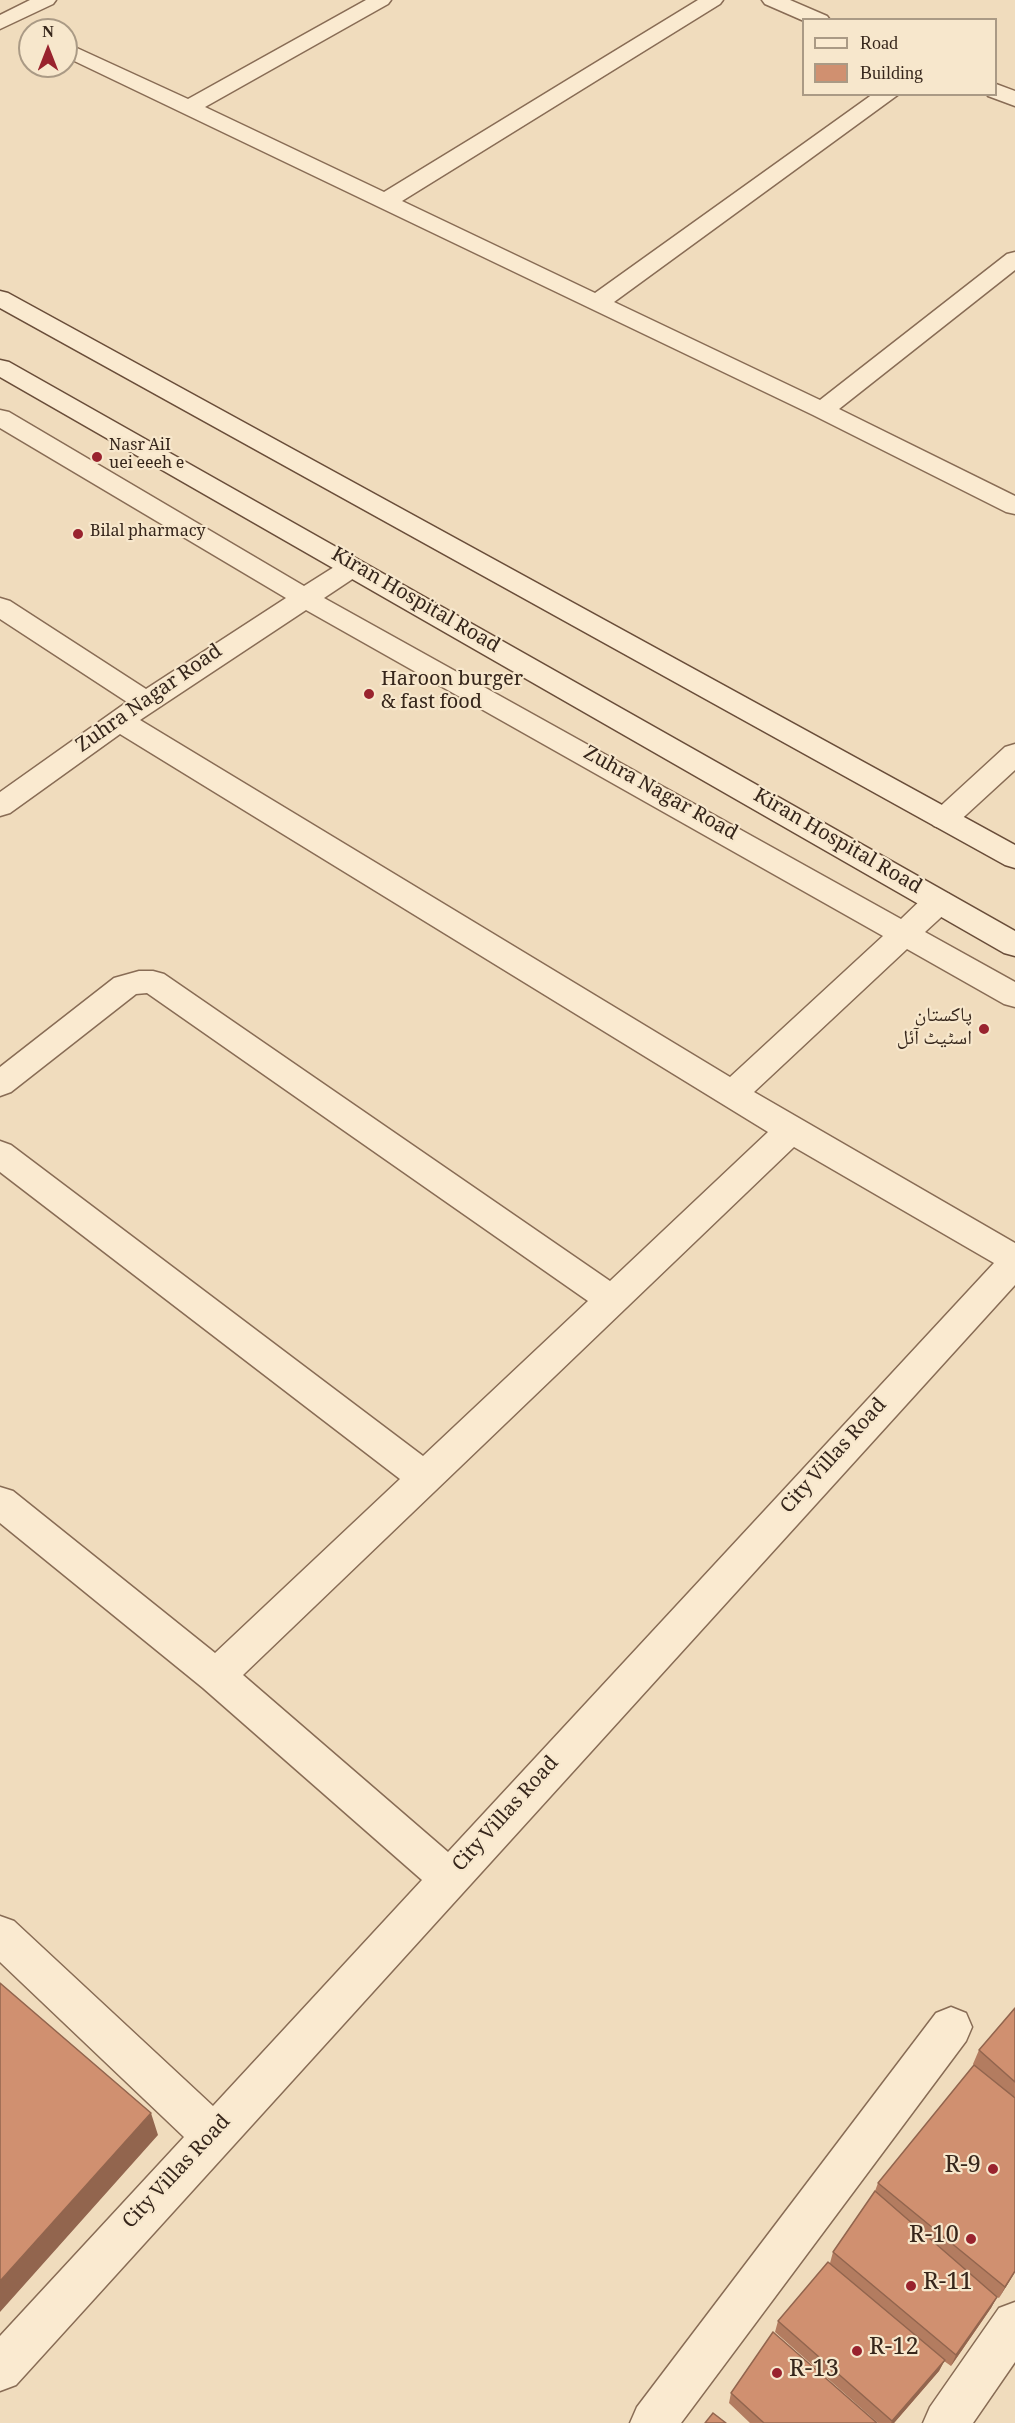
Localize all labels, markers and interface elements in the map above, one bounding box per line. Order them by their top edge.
north arrow [18,18,78,78]
legend [802,18,997,96]
text: N [42,23,54,40]
text: Road [860,33,898,53]
text: Building [860,63,923,83]
place label: Nasr AiI uei eeeh e [109,438,184,476]
marker: Nasr AiI uei eeeh e [90,450,104,464]
place label: Bilal pharmacy [90,524,206,544]
marker: Bilal pharmacy [71,527,85,541]
street label: Kiran Hospital Road [326,545,502,661]
street label: Zuhra Nagar Road [73,642,229,760]
place label: Haroon burger & fast food [381,670,523,717]
marker: Haroon burger & fast food [362,687,376,701]
street label: Zuhra Nagar Road [578,744,740,848]
street label: Kiran Hospital Road [748,786,924,902]
place label: پاکستان اسٹیٹ آئل [897,1006,972,1053]
marker: پاکستان اسٹیٹ آئل [977,1022,991,1036]
street label: City Villas Road [778,1395,894,1521]
street label: City Villas Road [450,1753,566,1879]
street label: City Villas Road [120,2112,238,2236]
place label: R-9 [944,2155,981,2183]
marker: R-9 [986,2162,1000,2176]
place label: R-10 [909,2225,959,2253]
marker: R-10 [964,2232,978,2246]
place label: R-11 [923,2272,973,2300]
marker: R-11 [904,2279,918,2293]
place label: R-12 [869,2337,919,2365]
marker: R-12 [850,2344,864,2358]
place label: R-13 [789,2359,839,2387]
marker: R-13 [770,2366,784,2380]

